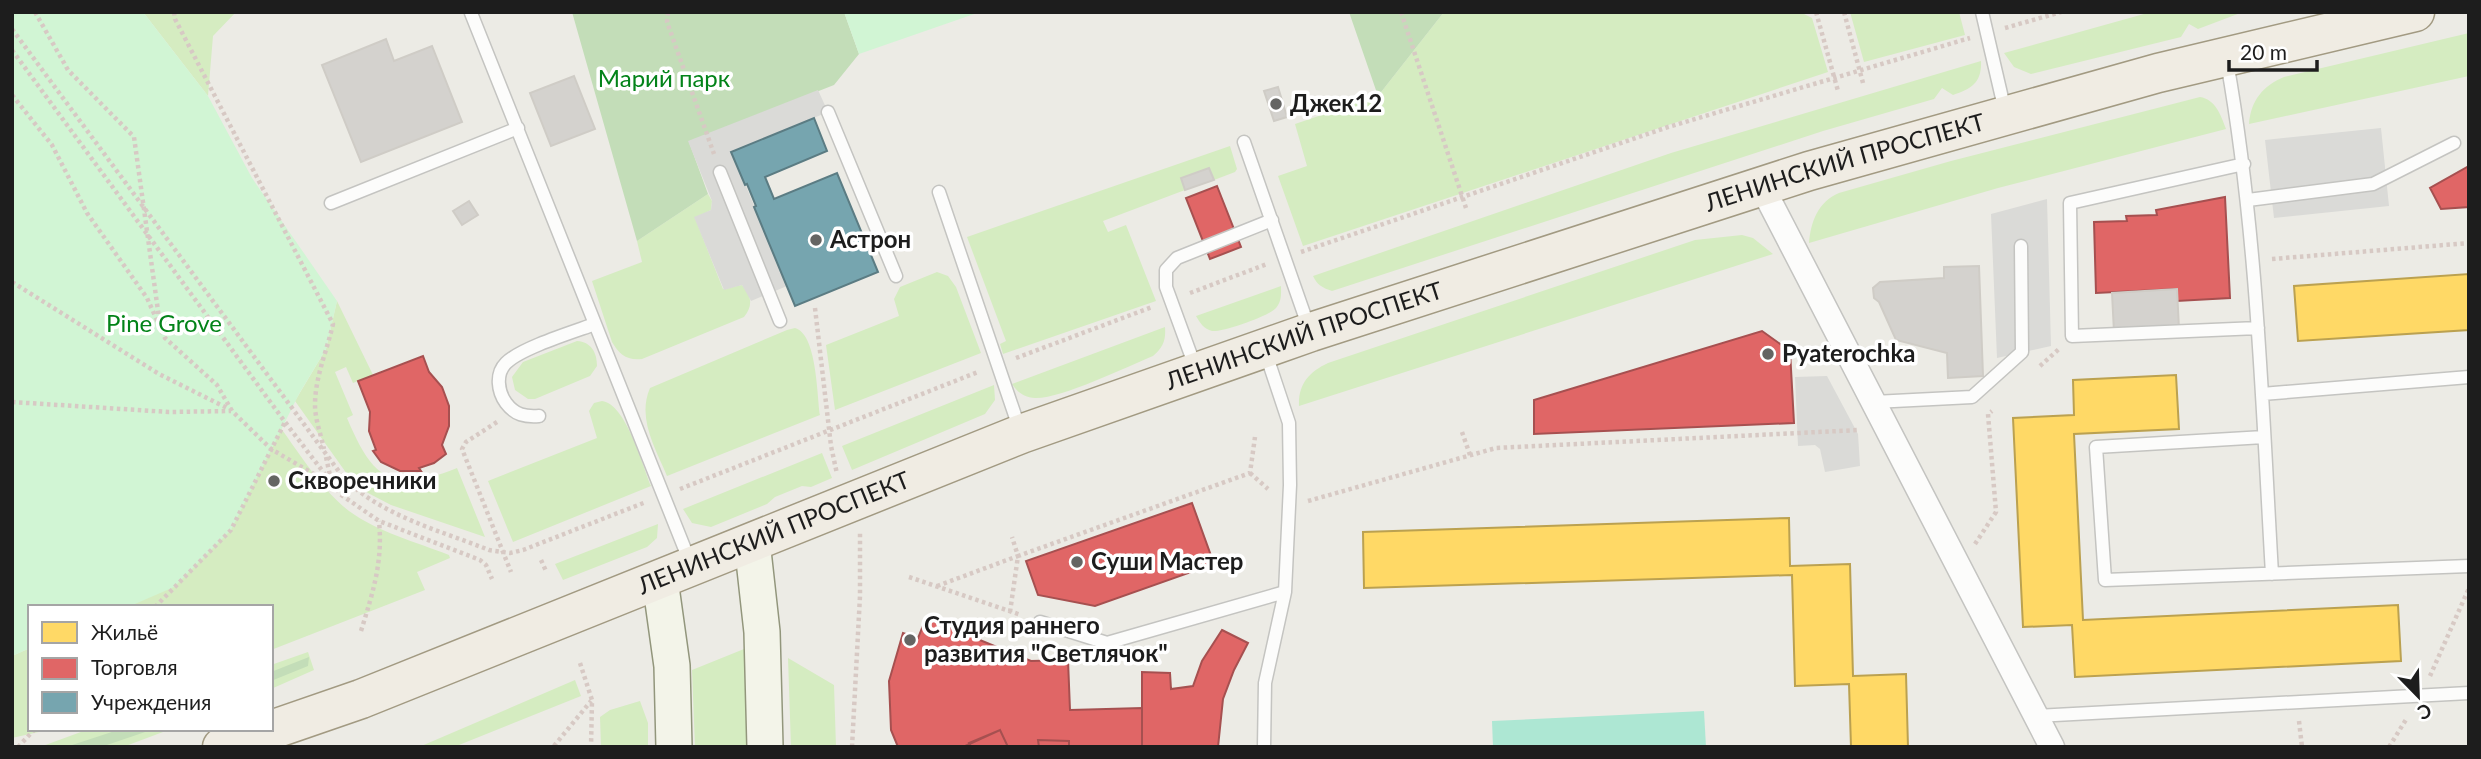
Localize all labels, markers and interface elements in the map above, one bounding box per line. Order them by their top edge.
scale bar [2229,28,2316,72]
text: 20 m [2240,39,2287,64]
park label: Марий парк [598,63,731,92]
place label: Джек12 [1290,88,1382,117]
marker: Джек12 [1268,96,1284,112]
street label: ЛЕНИНСКИЙ ПРОСПЕКТ [1700,106,1988,217]
place label: Астрон [829,224,911,253]
marker: Астрон [808,232,824,248]
street label: ЛЕНИНСКИЙ ПРОСПЕКТ [1161,274,1446,395]
park label: Pine Grove [106,308,222,337]
place label: Pyaterochka [1782,338,1915,367]
marker: Pyaterochka [1760,346,1776,362]
street label: ЛЕНИНСКИЙ ПРОСПЕКТ [632,464,913,600]
place label: Скворечники [288,465,437,494]
marker: Скворечники [266,473,282,489]
place label: Суши Мастер [1091,546,1243,575]
marker: Суши Мастер [1069,554,1085,570]
legend [28,605,273,731]
place label: Студия раннего развития "Светлячок" [924,610,1168,667]
text: Жильё [91,619,158,644]
marker: Студия раннего развития "Светлячок" [902,632,918,648]
text: Торговля [91,654,178,679]
north arrow [2383,661,2453,731]
text: Учреждения [91,689,211,714]
text: С [2414,699,2435,725]

